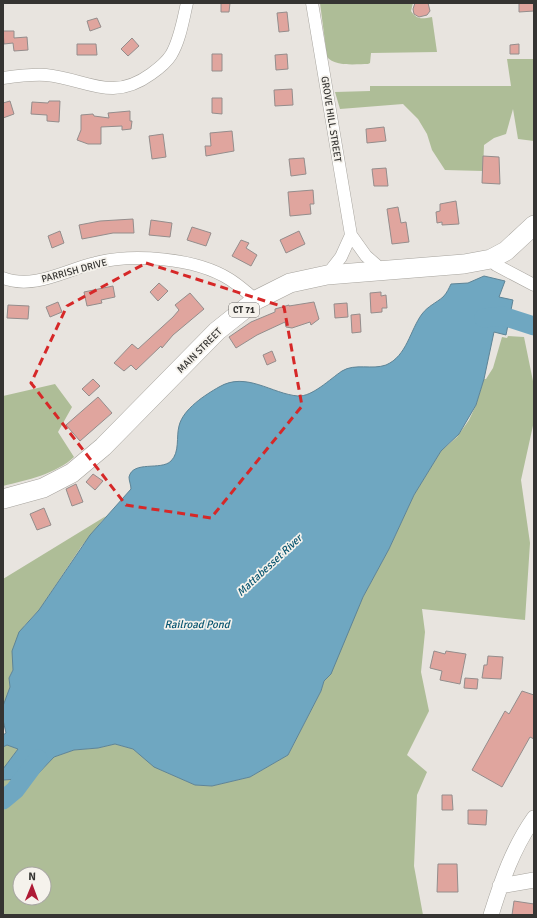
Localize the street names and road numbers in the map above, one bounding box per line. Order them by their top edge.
street label: GROVE HILL STREET [318,75,344,163]
street label: PARRISH DRIVE [40,256,109,285]
road number: CT 71 [229,303,259,317]
street label: MAIN STREET [175,326,225,376]

